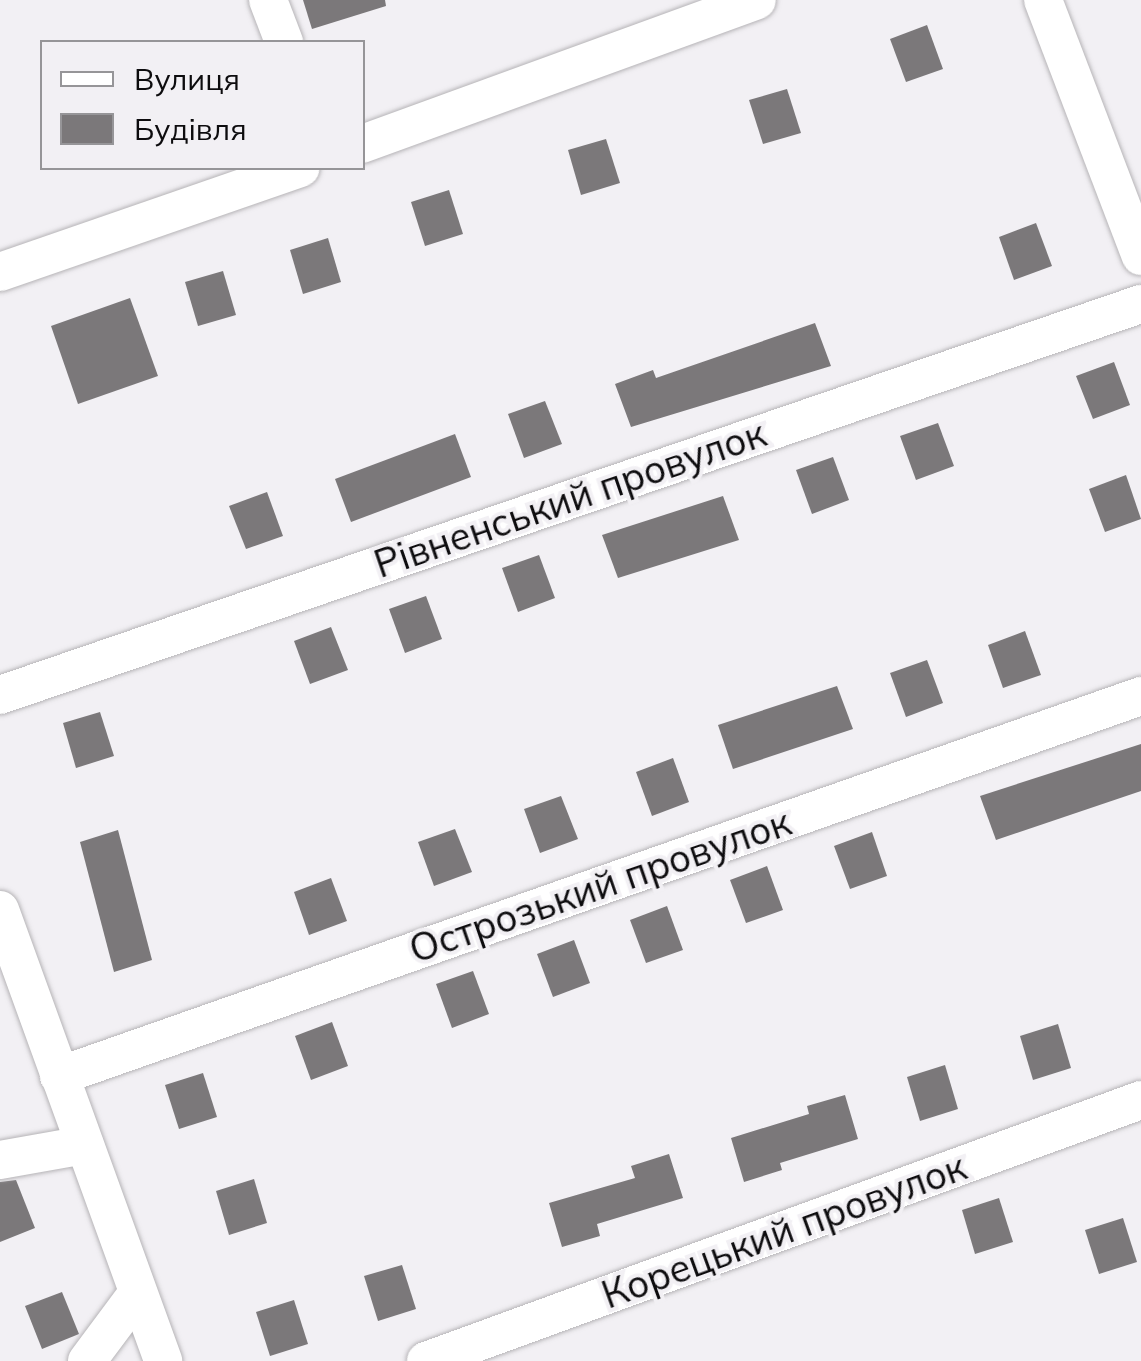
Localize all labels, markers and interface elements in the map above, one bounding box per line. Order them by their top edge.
legend [40,40,365,170]
text: Вулиця [134,60,240,98]
text: Будівля [134,110,247,148]
street label: Рівненський провулок [368,411,772,587]
street label: Острозький провулок [403,799,797,973]
street label: Корецький провулок [596,1144,972,1318]

